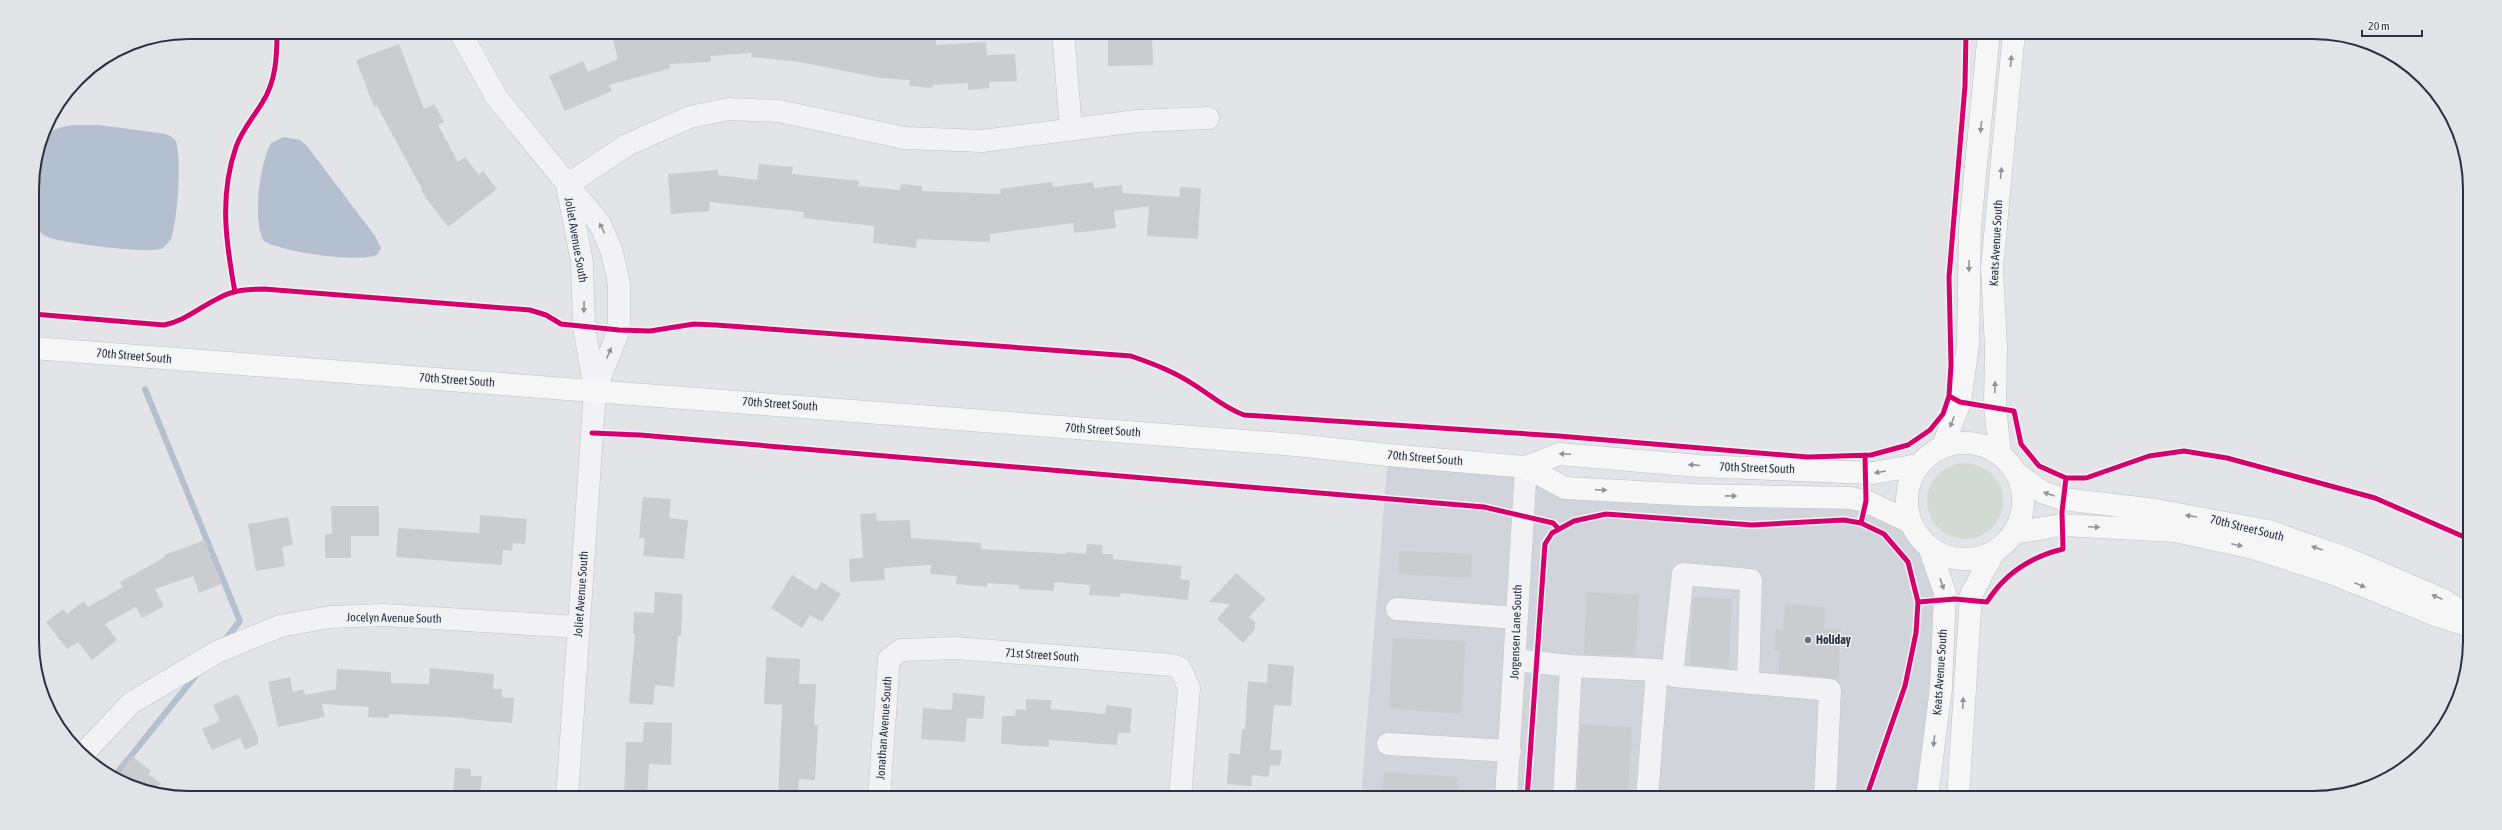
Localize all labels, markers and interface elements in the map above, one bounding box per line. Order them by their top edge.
scale bar [2362,12,2422,38]
text: 20 m [2368,19,2390,33]
one-way arrow [2008,55,2015,67]
one-way arrow [1977,121,1984,133]
one-way arrow [1998,167,2004,179]
street label: Joliet Avenue South [562,196,590,284]
street label: Keats Avenue South [1987,199,2005,287]
one-way arrow [599,222,605,234]
one-way arrow [1966,260,1972,273]
one-way arrow [581,301,587,314]
street label: 70th Street South [96,346,172,366]
one-way arrow [607,347,613,359]
street label: 70th Street South [419,370,495,390]
one-way arrow [1992,380,1998,393]
street label: 70th Street South [742,394,818,414]
one-way arrow [1949,417,1955,429]
street label: 70th Street South [1065,420,1141,440]
street label: 70th Street South [1387,448,1463,468]
one-way arrow [1558,451,1571,458]
street label: 70th Street South [1719,460,1795,476]
one-way arrow [1688,462,1700,469]
one-way arrow [1874,469,1886,475]
one-way arrow [1595,487,1607,494]
one-way arrow [2043,491,2055,497]
one-way arrow [1725,493,1738,499]
one-way arrow [2185,512,2197,518]
street label: 70th Street South [2208,512,2286,544]
one-way arrow [2088,524,2101,530]
one-way arrow [2231,542,2243,548]
one-way arrow [2310,545,2322,551]
street label: Joliet Avenue South [571,550,591,638]
one-way arrow [1939,579,1945,591]
one-way arrow [2355,582,2367,588]
street label: Jorgensen Lane South [1507,584,1525,680]
one-way arrow [2431,594,2443,600]
street label: Jocelyn Avenue South [346,610,442,626]
street label: Keats Avenue South [1930,628,1950,716]
place label: Holiday [1816,633,1851,647]
marker: Holiday [1803,635,1813,645]
street label: 71st Street South [1004,645,1080,665]
street label: Jonathan Avenue South [873,676,895,780]
one-way arrow [1960,697,1967,709]
one-way arrow [1931,735,1937,747]

